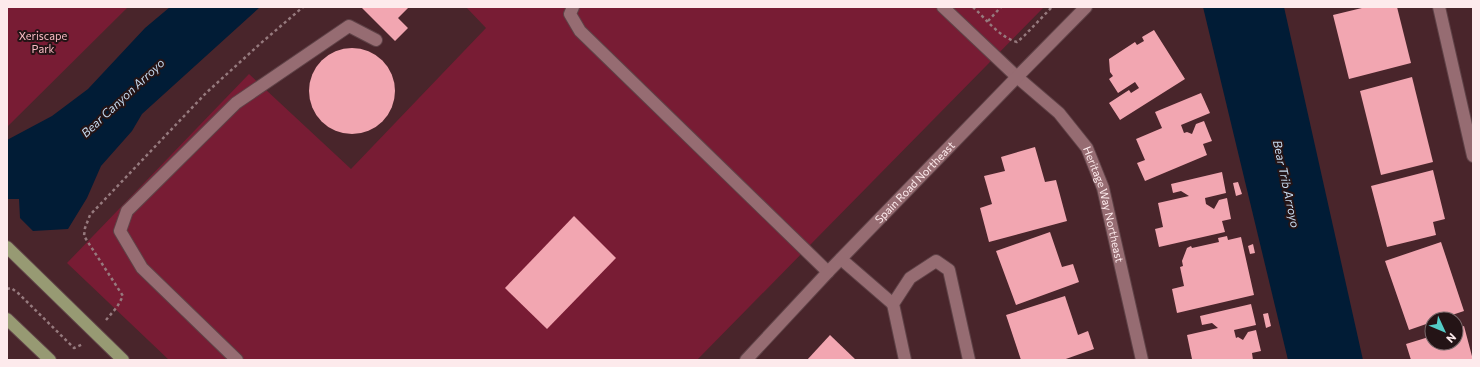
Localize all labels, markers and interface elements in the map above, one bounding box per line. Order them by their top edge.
park label: Xeriscape Park [19,29,67,55]
water label: Bear Canyon Arroyo [78,55,167,139]
street label: Spain Road Northeast [872,138,957,226]
water label: Bear Trib Arroyo [1271,139,1303,229]
street label: Heritage Way Northeast [1081,144,1127,264]
north arrow [1424,311,1464,351]
text: N [1444,331,1459,346]

